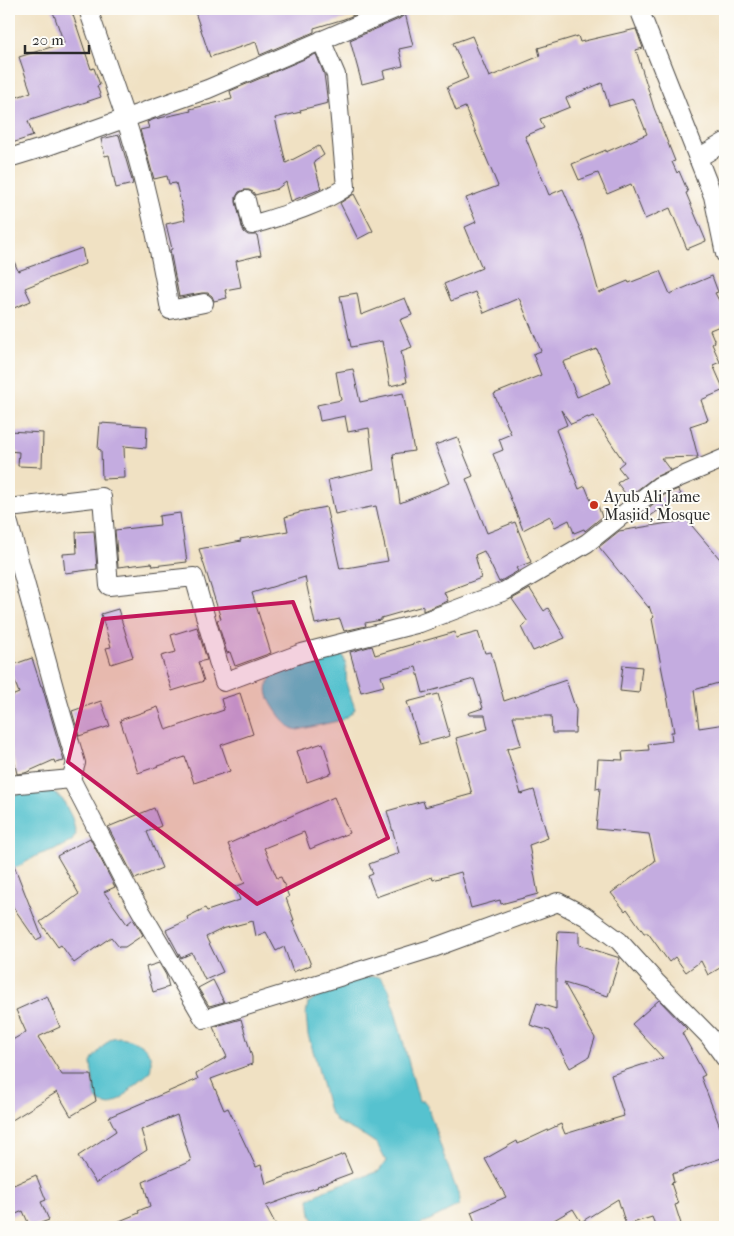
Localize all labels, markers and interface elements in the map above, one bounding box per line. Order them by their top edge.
scale bar [25,22,89,54]
text: 20 m [32,31,64,49]
place label: Ayub Ali Jame Masjid, Mosque [603,487,710,524]
marker: Ayub Ali Jame Masjid, Mosque [588,499,600,511]

